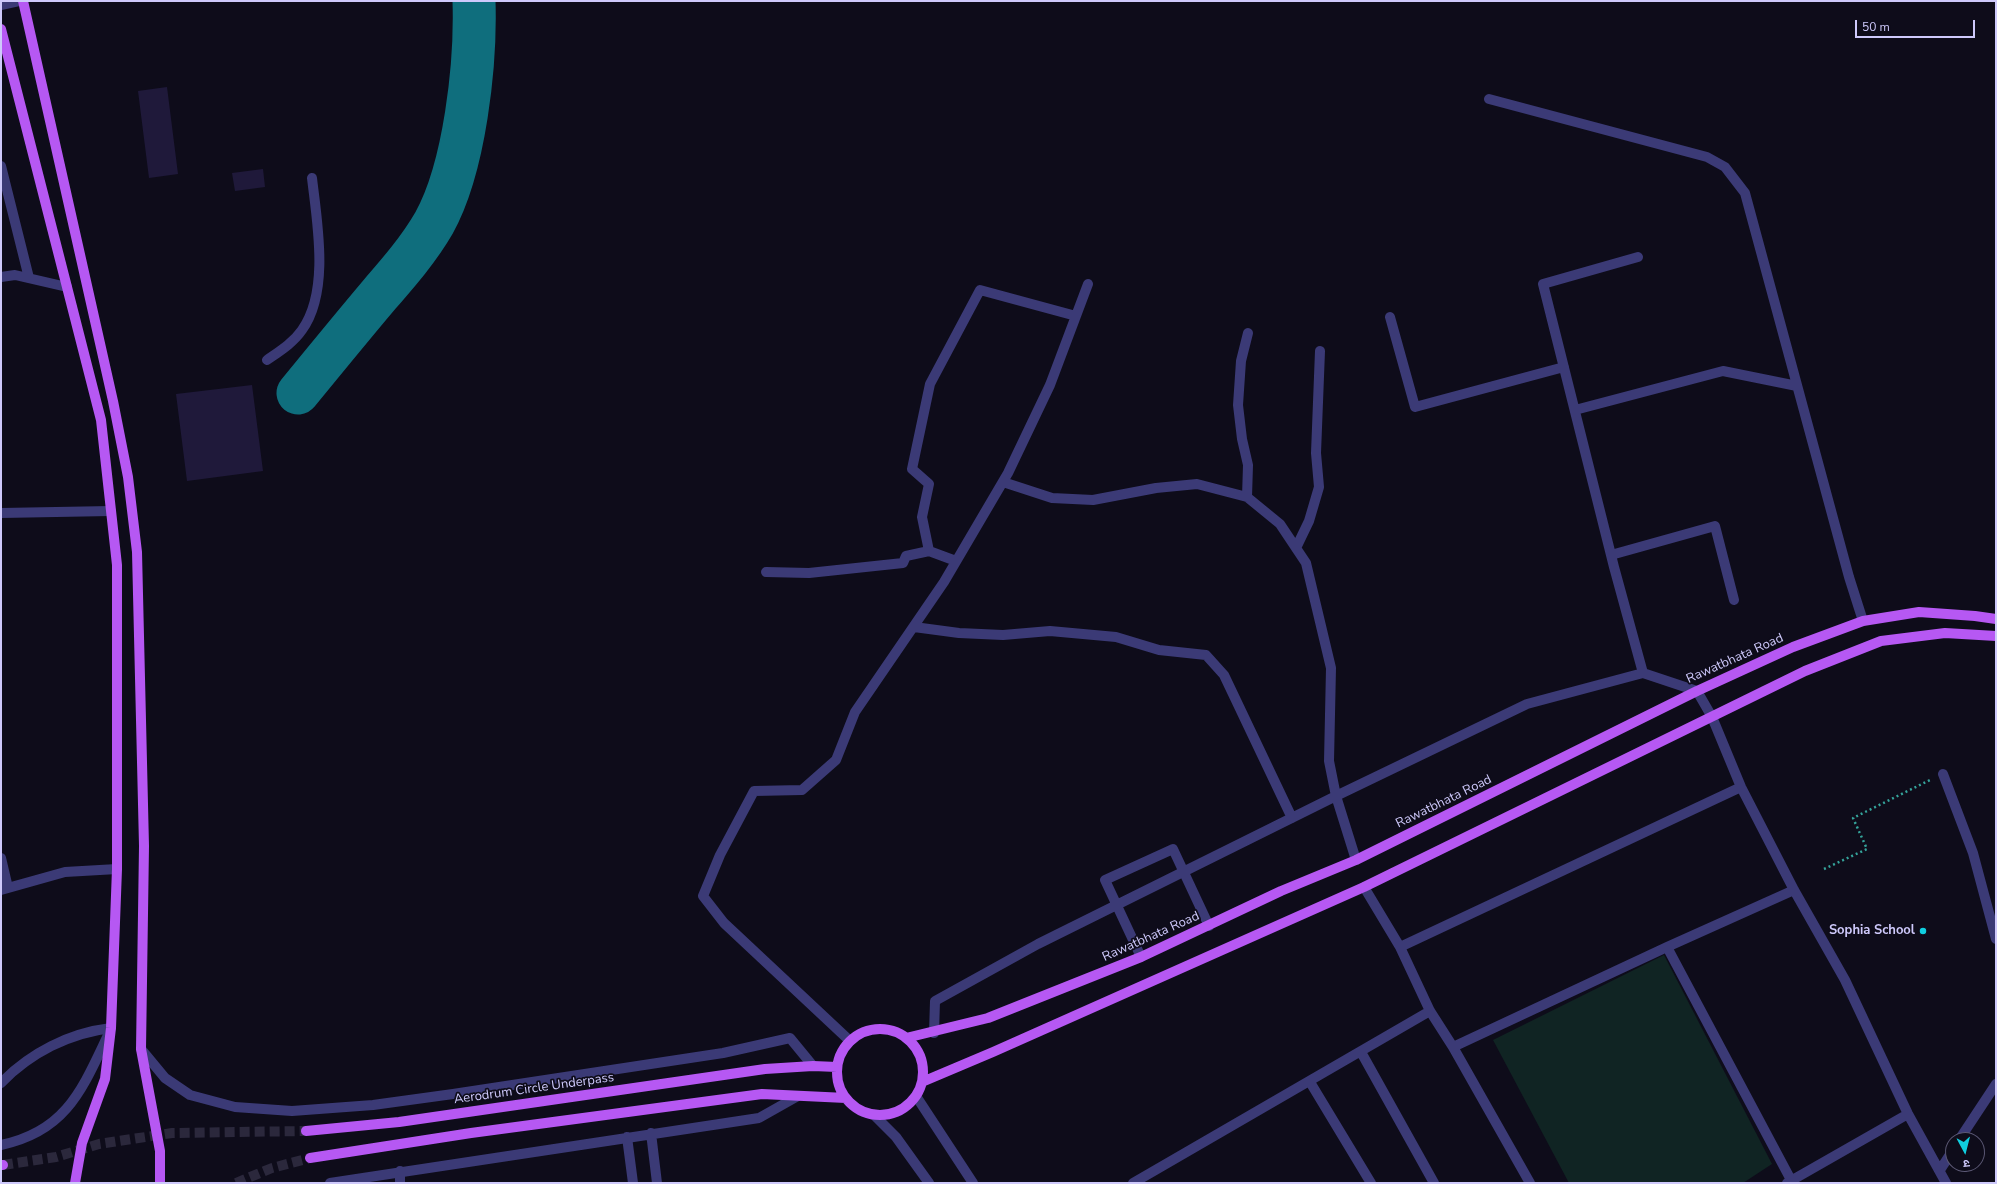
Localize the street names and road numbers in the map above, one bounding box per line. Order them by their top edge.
street label: Rawatbhata Road [1684,631,1786,687]
street label: Rawatbhata Road [1394,772,1494,832]
street label: Rawatbhata Road [1100,909,1202,965]
street label: Aerodrum Circle Underpass [453,1070,615,1108]

